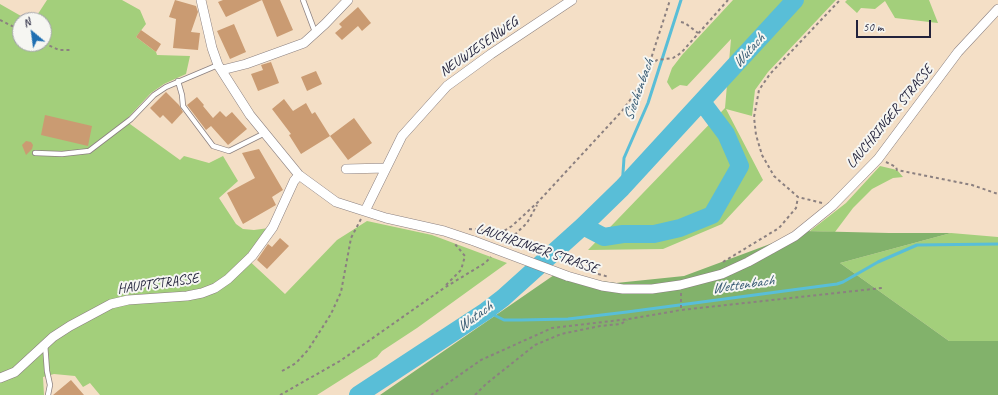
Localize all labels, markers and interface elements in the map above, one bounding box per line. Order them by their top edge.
north arrow [12,12,52,52]
scale bar [858,12,933,38]
street label: NEUWIESENWEG [437,14,521,80]
text: N [20,15,33,30]
text: 50 m [863,19,883,35]
water label: Wutach [729,30,769,72]
water label: Siechenbach [620,57,658,123]
street label: LAUCHRINGER STRASSE [843,62,937,172]
street label: LAUCHRINGER STRASSE [474,220,600,278]
street label: HAUPTSTRASSE [116,270,200,298]
water label: Wettenbach [711,272,775,298]
water label: Wutach [454,298,496,336]

